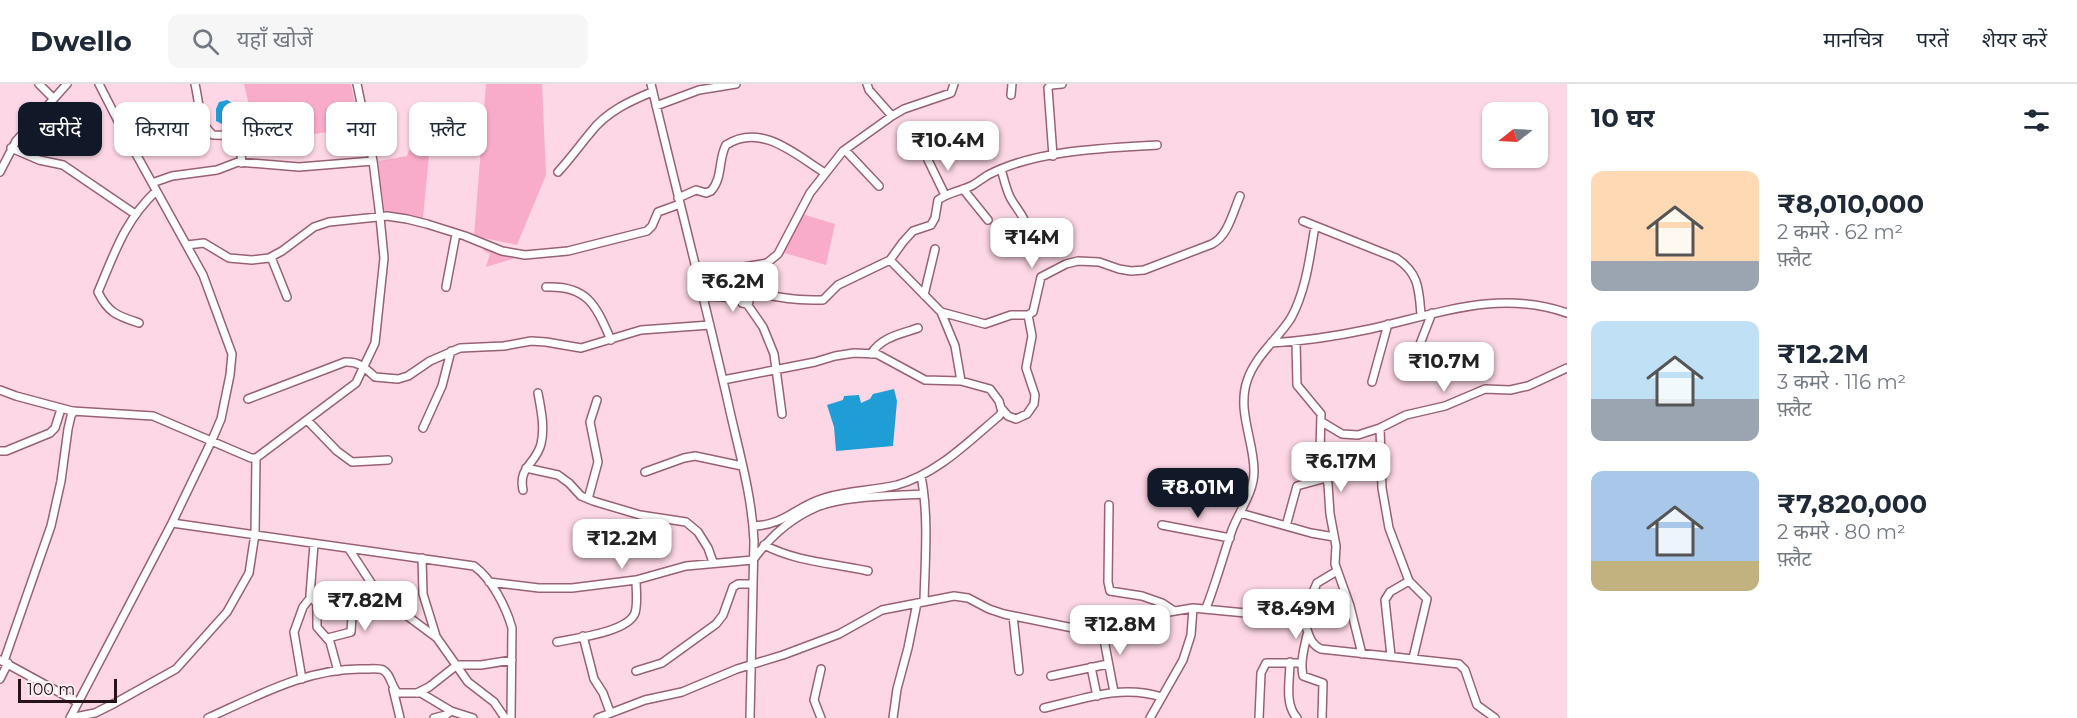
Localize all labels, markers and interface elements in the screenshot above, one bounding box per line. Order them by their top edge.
search box [168,14,588,68]
text: Dwello [30,24,132,58]
icon: search [189,25,222,58]
text: यहाँ खोजें [237,26,313,53]
text: मानचित्र [1823,27,1883,52]
text: परतें [1916,27,1949,52]
text: शेयर करें [1982,27,2047,52]
chip: खरीदें [18,102,102,156]
chip: किराया [114,102,210,156]
chip: फ़िल्टर [222,102,314,156]
chip: नया [326,102,397,156]
chip: फ़्लैट [409,102,487,156]
north arrow [1482,102,1548,168]
map controls [1482,102,1548,168]
text: 10 घर [1591,102,1655,134]
icon: filters [2020,104,2053,137]
pin: ₹10.4M [899,121,997,172]
text: ₹10.4M [911,128,985,152]
text: ₹8,010,000 [1777,188,1924,220]
icon: home [1639,195,1711,267]
pin: ₹14M [996,218,1068,269]
text: 2 कमरे · 62 m² [1777,220,1903,244]
text: ₹14M [1004,225,1060,249]
text: फ़्लैट [1777,247,1812,271]
pin: ₹6.2M [691,262,775,313]
text: ₹6.2M [701,269,765,293]
text: ₹12.2M [1777,338,1869,370]
pin: ₹10.7M [1395,342,1493,393]
icon: home [1639,345,1711,417]
text: ₹10.7M [1408,349,1480,373]
text: 3 कमरे · 116 m² [1777,370,1906,394]
text: फ़्लैट [1777,397,1812,421]
pin: ₹6.17M [1292,442,1390,493]
text: ₹6.17M [1305,449,1377,473]
pin: ₹8.01M [1149,468,1247,519]
text: ₹8.01M [1161,475,1235,499]
text: ₹7,820,000 [1777,488,1927,520]
icon: home [1639,495,1711,567]
pin: ₹12.2M [573,519,671,570]
text: 2 कमरे · 80 m² [1777,520,1906,544]
text: ₹12.2M [587,526,657,550]
text: फ़्लैट [1777,547,1812,571]
pin: ₹7.82M [316,581,414,632]
text: ₹7.82M [327,588,403,612]
pin: ₹8.49M [1247,589,1345,640]
text: ₹8.49M [1257,596,1335,620]
pin: ₹12.8M [1071,605,1169,656]
text: ₹12.8M [1084,612,1156,636]
scale bar [18,676,117,704]
text: 100 m [27,680,75,699]

